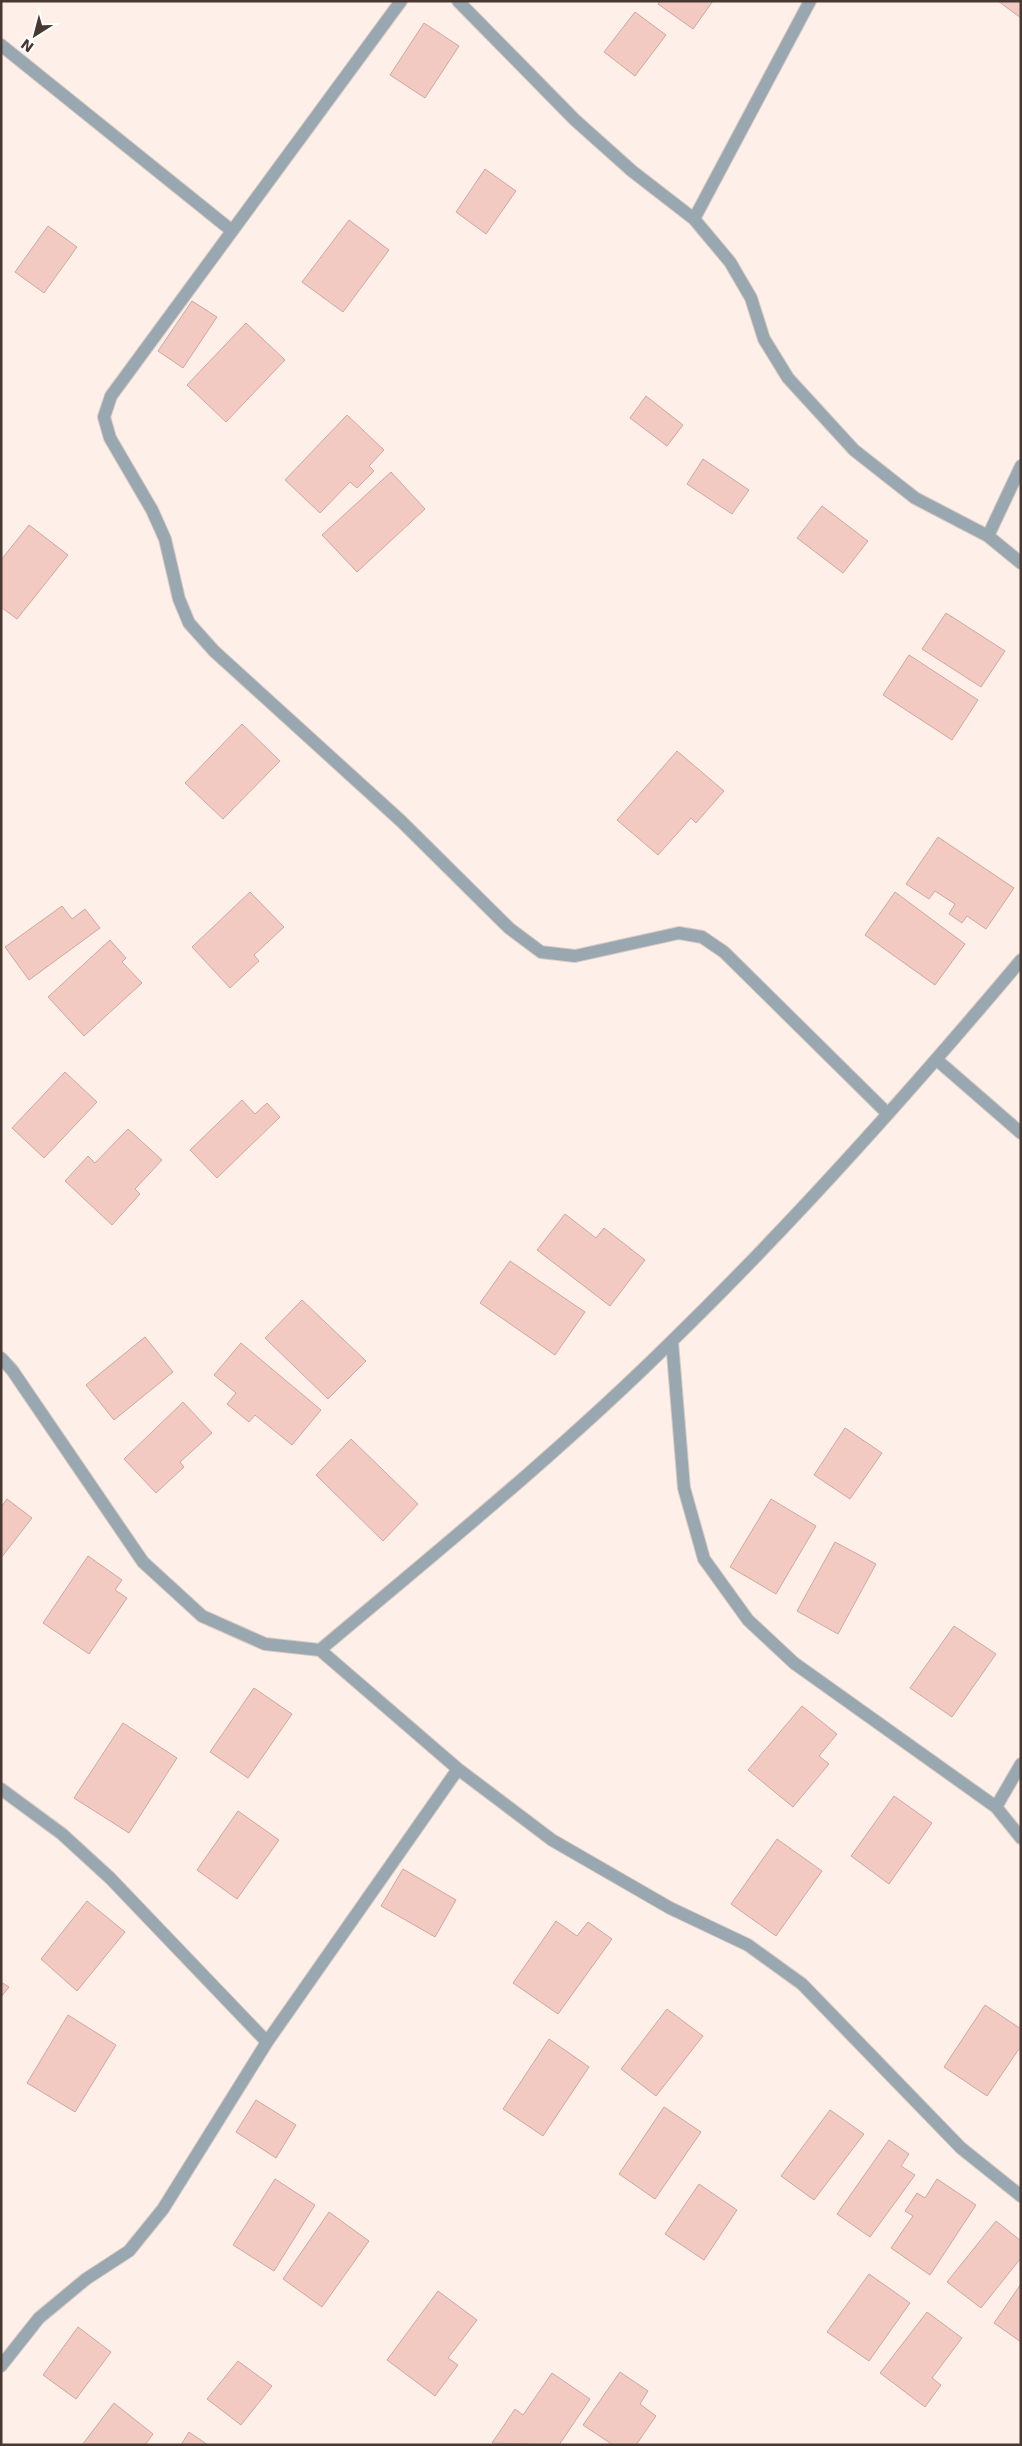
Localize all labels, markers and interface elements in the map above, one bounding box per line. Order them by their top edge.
north arrow [10,10,60,60]
text: N [18,36,37,55]

